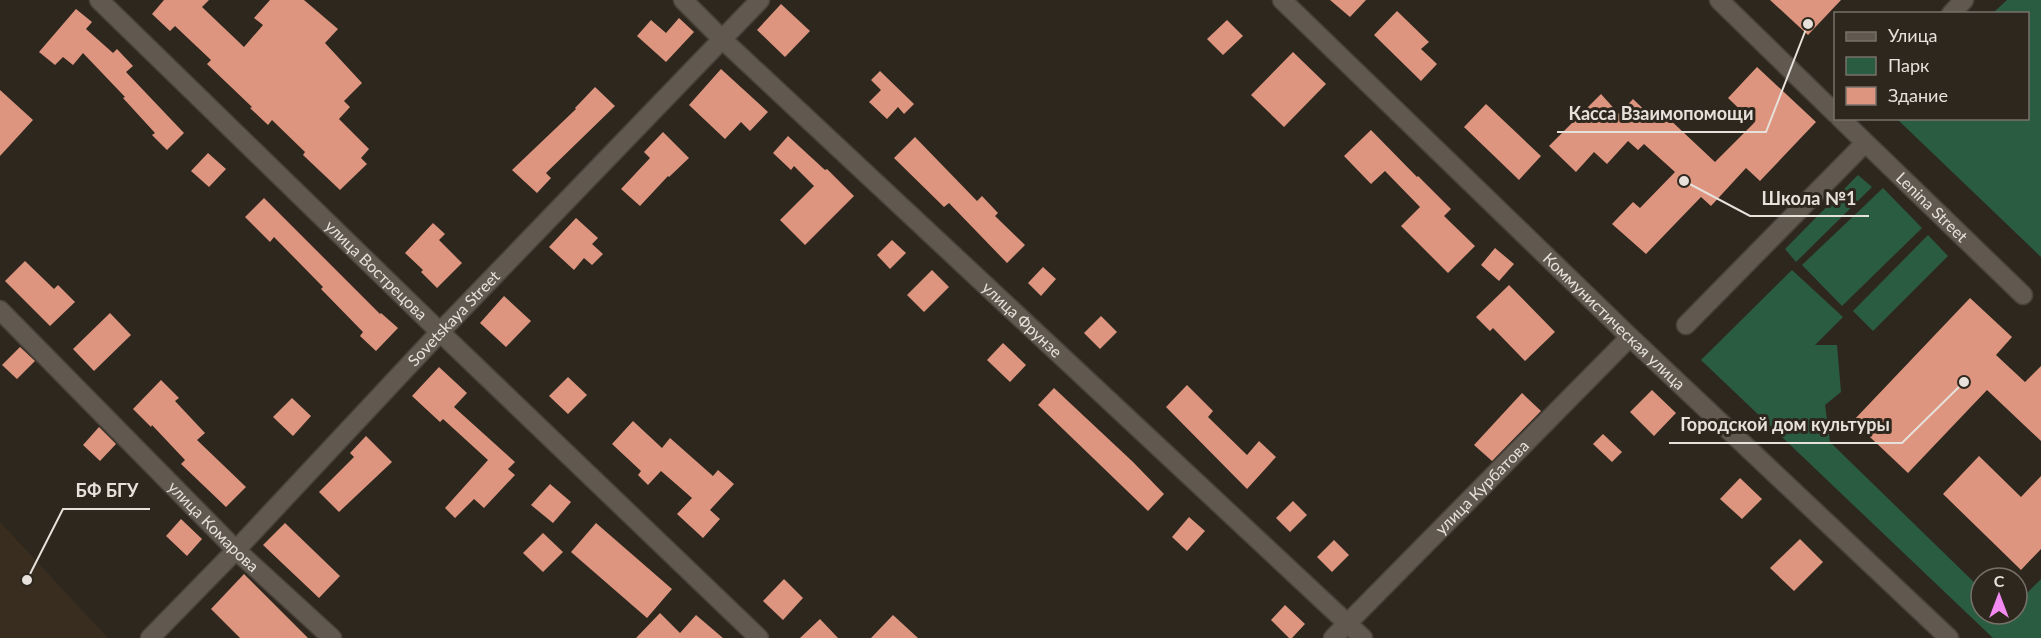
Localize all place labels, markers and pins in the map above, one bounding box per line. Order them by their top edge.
callout: Касса Взаимопомощи [1557,96,1766,132]
callout: Школа №1 [1750,180,1869,216]
callout: Городской дом культуры [1669,407,1902,443]
callout: БФ БГУ [63,473,150,509]

